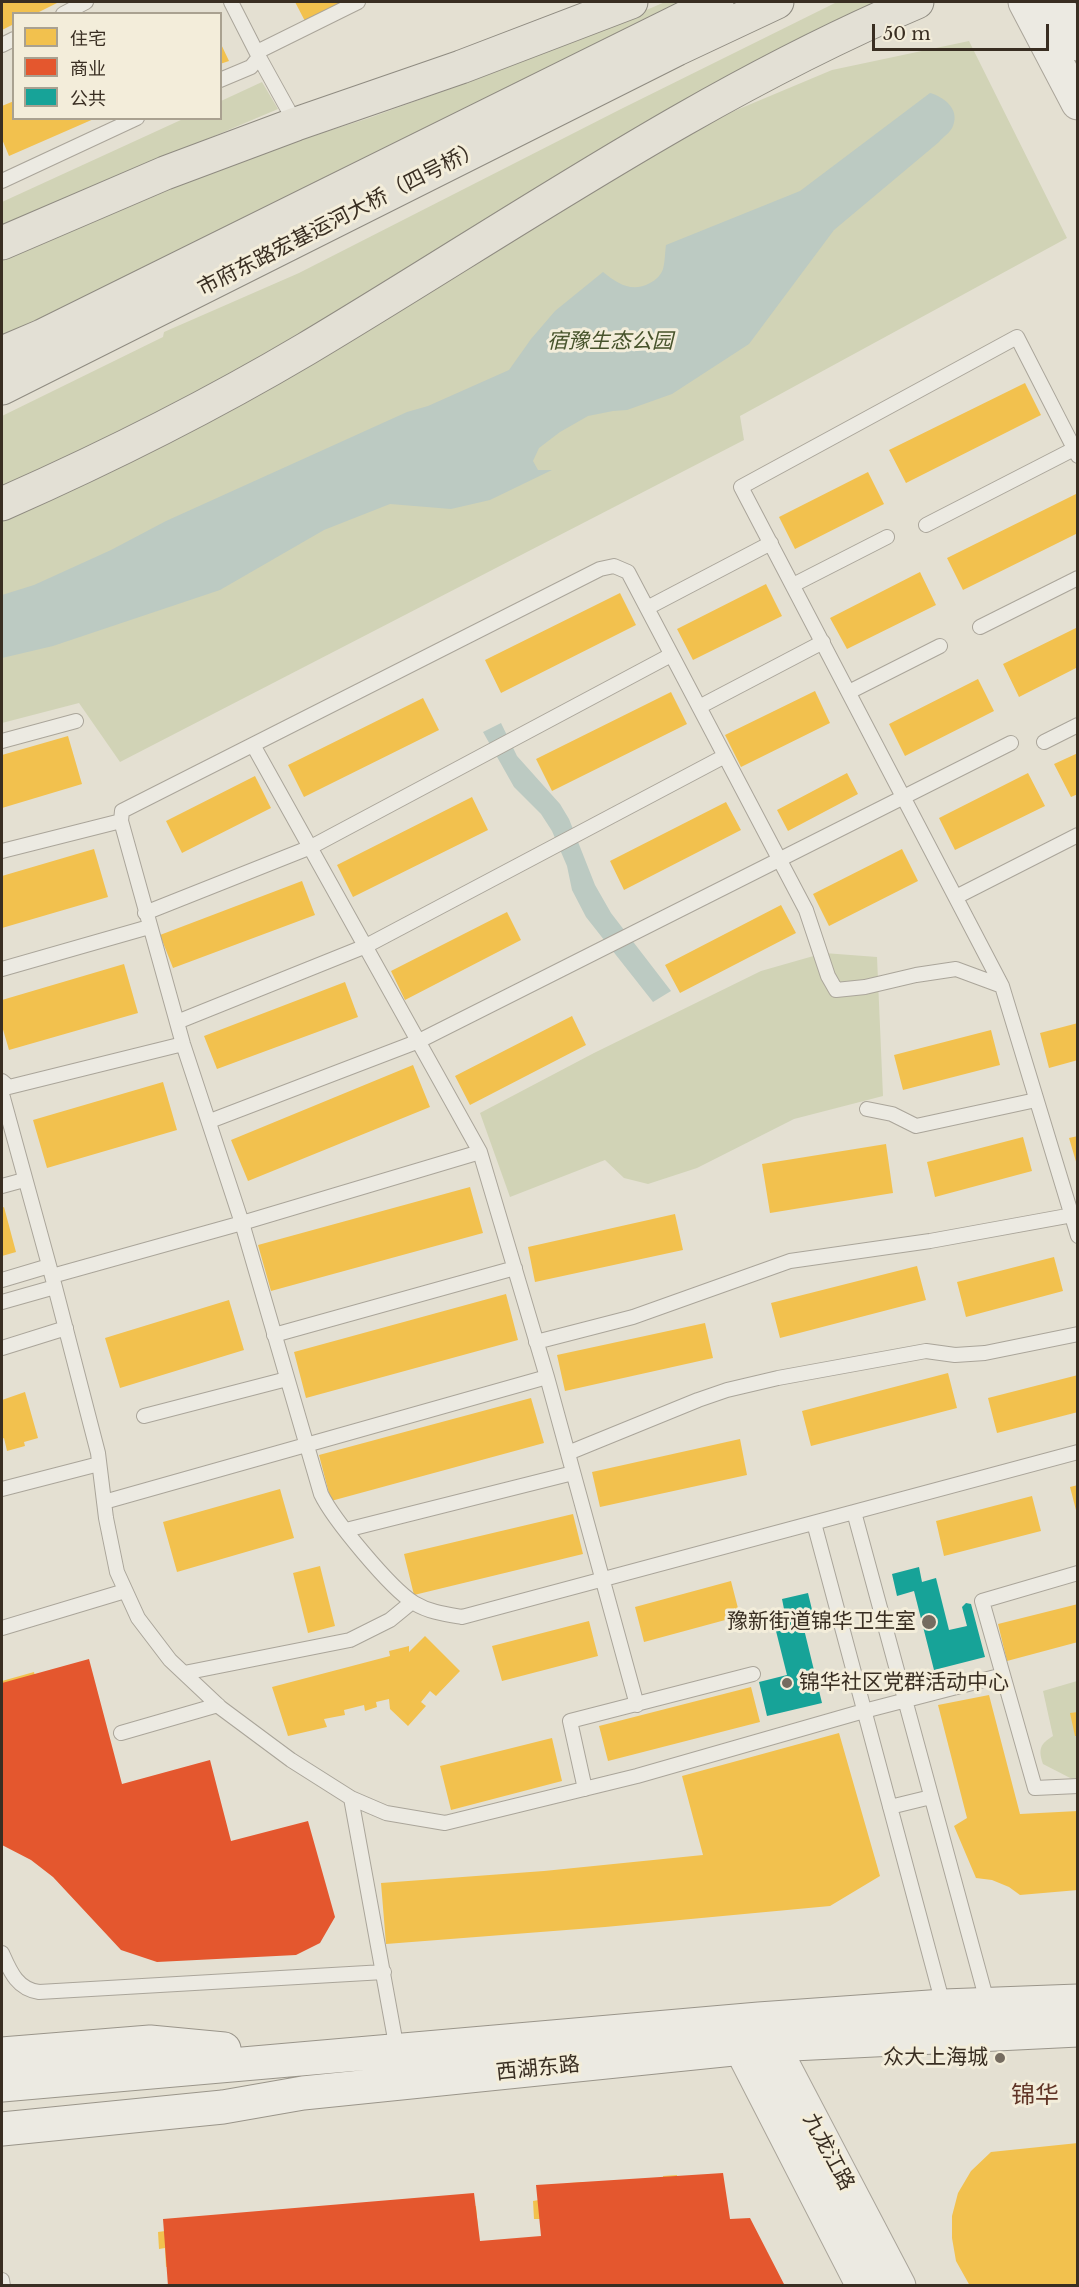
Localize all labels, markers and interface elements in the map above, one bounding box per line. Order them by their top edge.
legend [12,12,222,120]
scale bar [875,12,1052,50]
text: 50 m [883,23,931,45]
text: 住宅 [70,28,106,50]
text: 商业 [70,58,106,80]
text: 公共 [70,88,106,110]
street label: 市府东路宏基运河大桥（四号桥） [194,136,486,302]
park label: 宿豫生态公园 [547,329,673,355]
place label: 豫新街道锦华卫生室 [727,1609,916,1635]
marker: 豫新街道锦华卫生室 [920,1613,938,1631]
place label: 锦华社区党群活动中心 [799,1670,1009,1696]
marker: 锦华社区党群活动中心 [780,1676,794,1690]
place label: 众大上海城 [883,2045,988,2071]
marker: 众大上海城 [993,2051,1007,2065]
street label: 西湖东路 [495,2052,581,2086]
district label: 锦华 [1011,2082,1059,2110]
street label: 九龙江路 [797,2109,859,2195]

